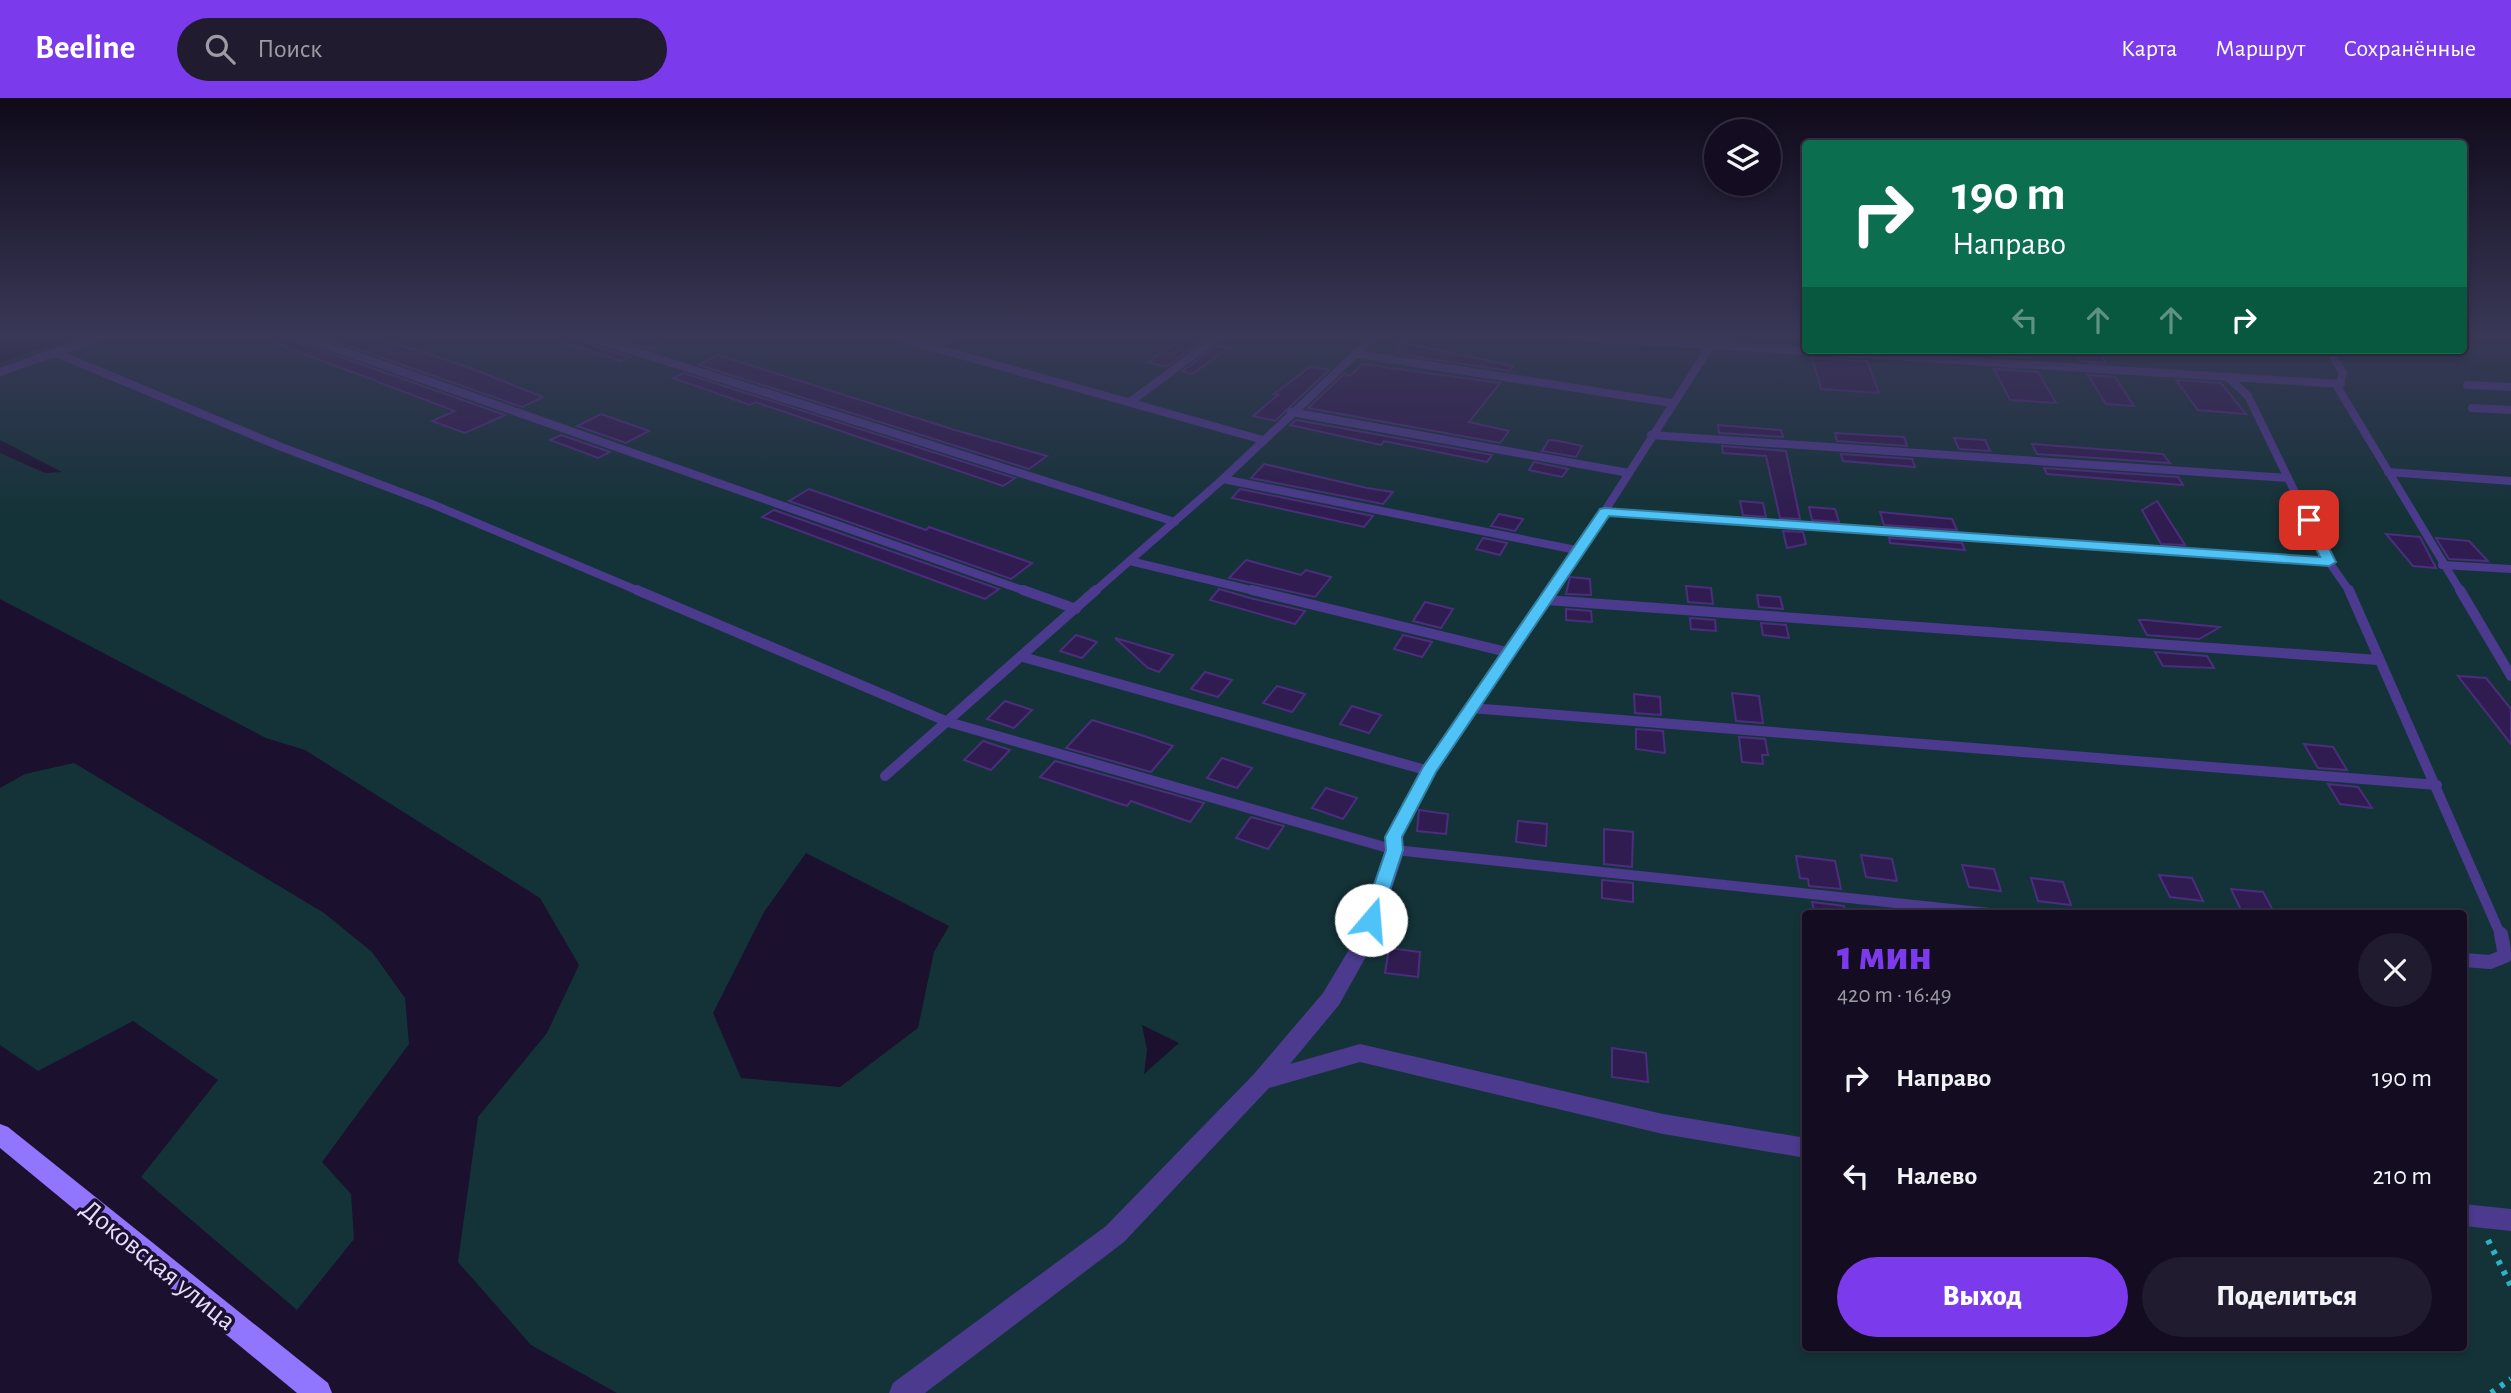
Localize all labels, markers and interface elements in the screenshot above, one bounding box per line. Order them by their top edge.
search box [177,18,667,81]
icon: search [201,30,239,68]
text: Beeline [35,32,135,65]
text: Поиск [257,36,322,62]
text: Карта [2121,37,2177,61]
text: Маршрут [2215,37,2305,61]
text: Сохранённые [2343,37,2476,61]
map controls [1704,119,1781,196]
button: layers [1704,119,1781,196]
icon: right [1837,168,1928,259]
text: 190 m [1952,170,2066,219]
text: Направо [1952,228,2066,260]
icon: left [2006,301,2044,339]
icon: ahead [2079,301,2117,339]
icon: ahead [2152,301,2190,339]
icon: right [2225,301,2263,339]
pin [2279,490,2339,550]
icon: arrive [2290,501,2328,539]
position arrow [1334,883,1408,957]
button: close [2358,933,2432,1007]
text: 1 мин [1837,935,1932,977]
text: 420 m · 16:49 [1837,984,1952,1007]
icon: right [1837,1059,1875,1097]
text: Направо [1896,1065,1991,1091]
text: 190 m [2372,1065,2432,1091]
icon: left [1837,1157,1875,1195]
text: Налево [1896,1163,1977,1189]
text: 210 m [2372,1163,2432,1189]
street label: Доковская улица [75,1195,241,1336]
button: Выход [1837,1257,2128,1337]
button: Поделиться [2142,1257,2432,1337]

